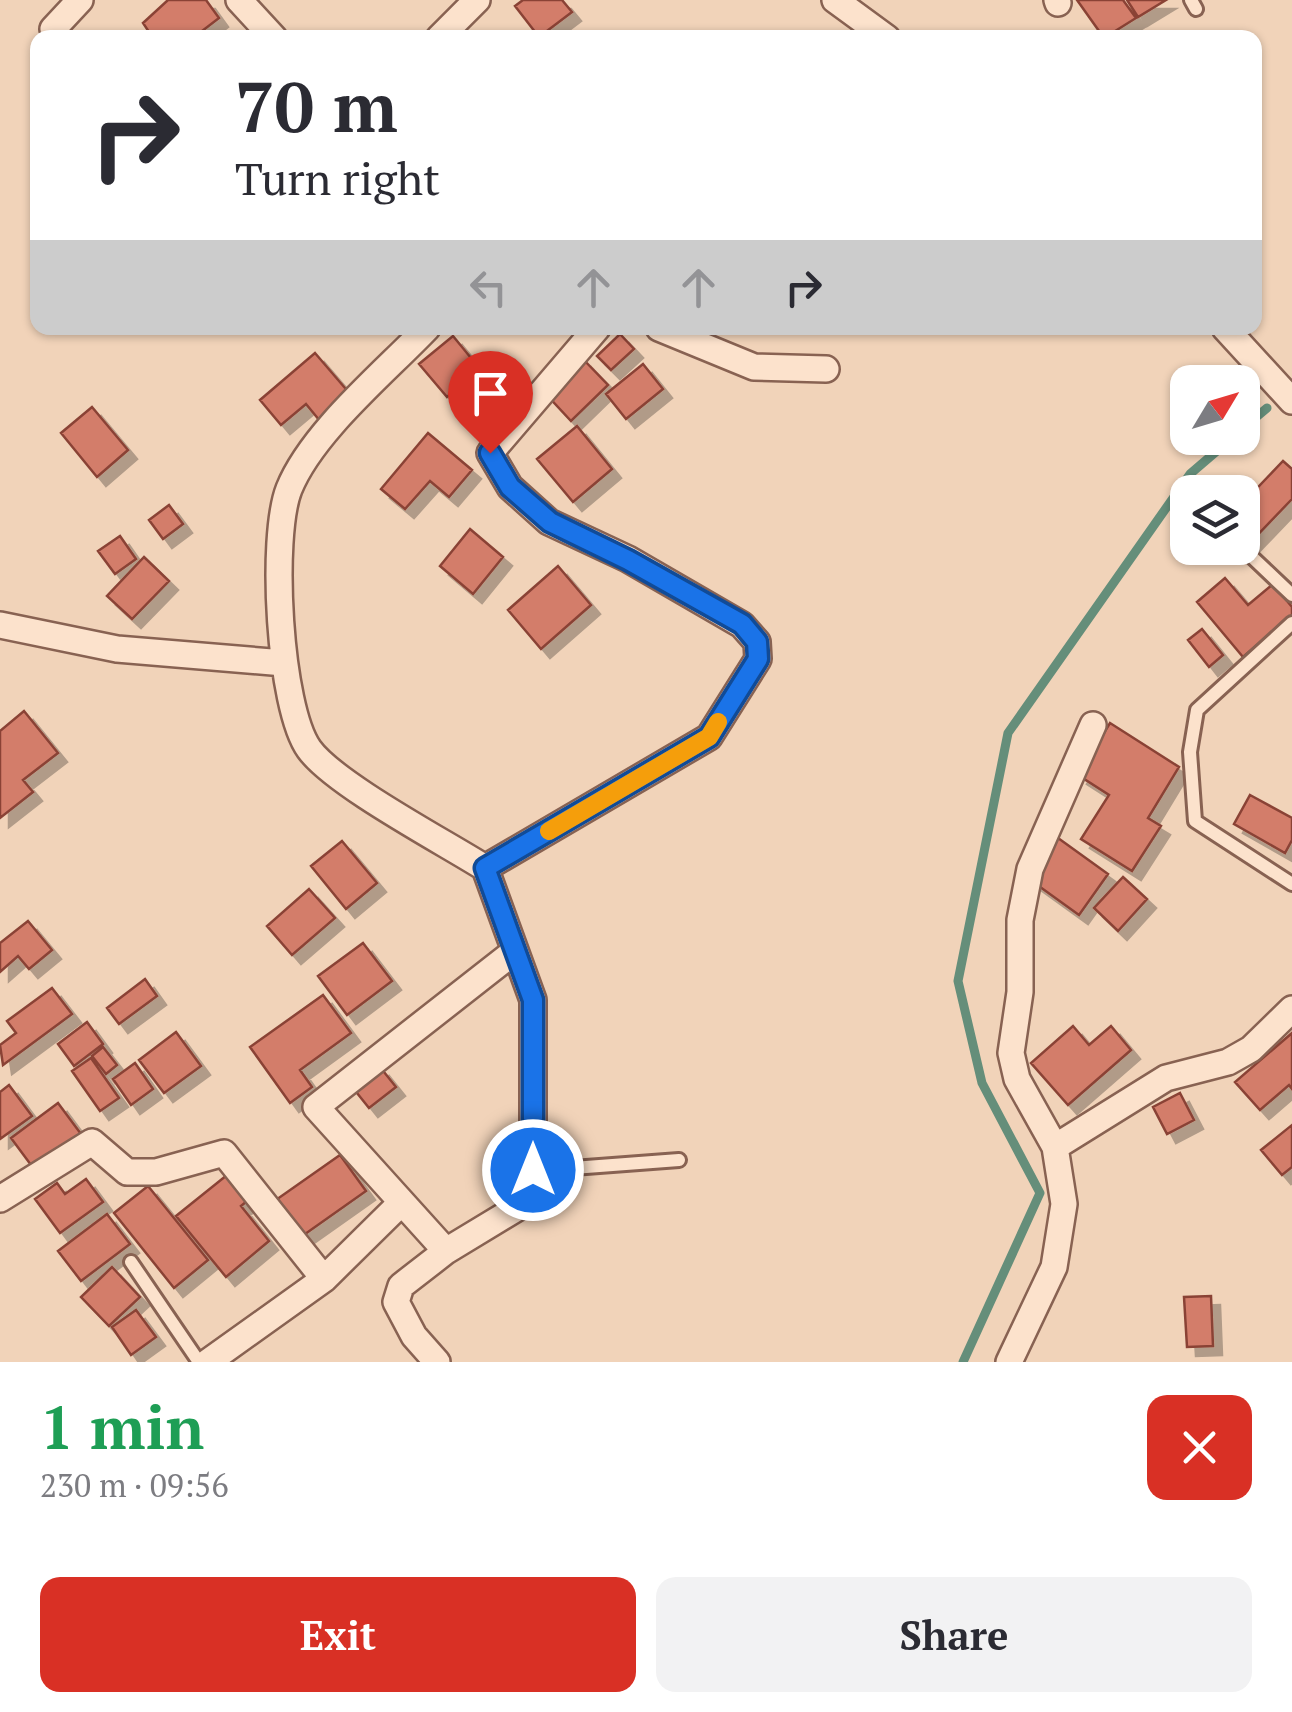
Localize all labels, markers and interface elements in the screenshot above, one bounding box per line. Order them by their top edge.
text: 70 m [235,59,398,152]
icon: right [70,70,200,200]
text: Turn right [235,148,440,208]
icon: left [461,260,516,315]
icon: ahead [566,260,621,315]
icon: ahead [671,260,726,315]
icon: right [776,260,831,315]
pin [448,351,533,454]
north arrow [1170,365,1260,455]
map controls [1170,365,1260,565]
icon: arrive [463,366,518,421]
button: layers [1170,475,1260,565]
position arrow [481,1118,585,1222]
text: 1 min [40,1387,204,1466]
button: close [1147,1395,1252,1500]
text: 230 m · 09:56 [40,1464,228,1506]
button: Exit [40,1577,636,1692]
button: Share [656,1577,1252,1692]

